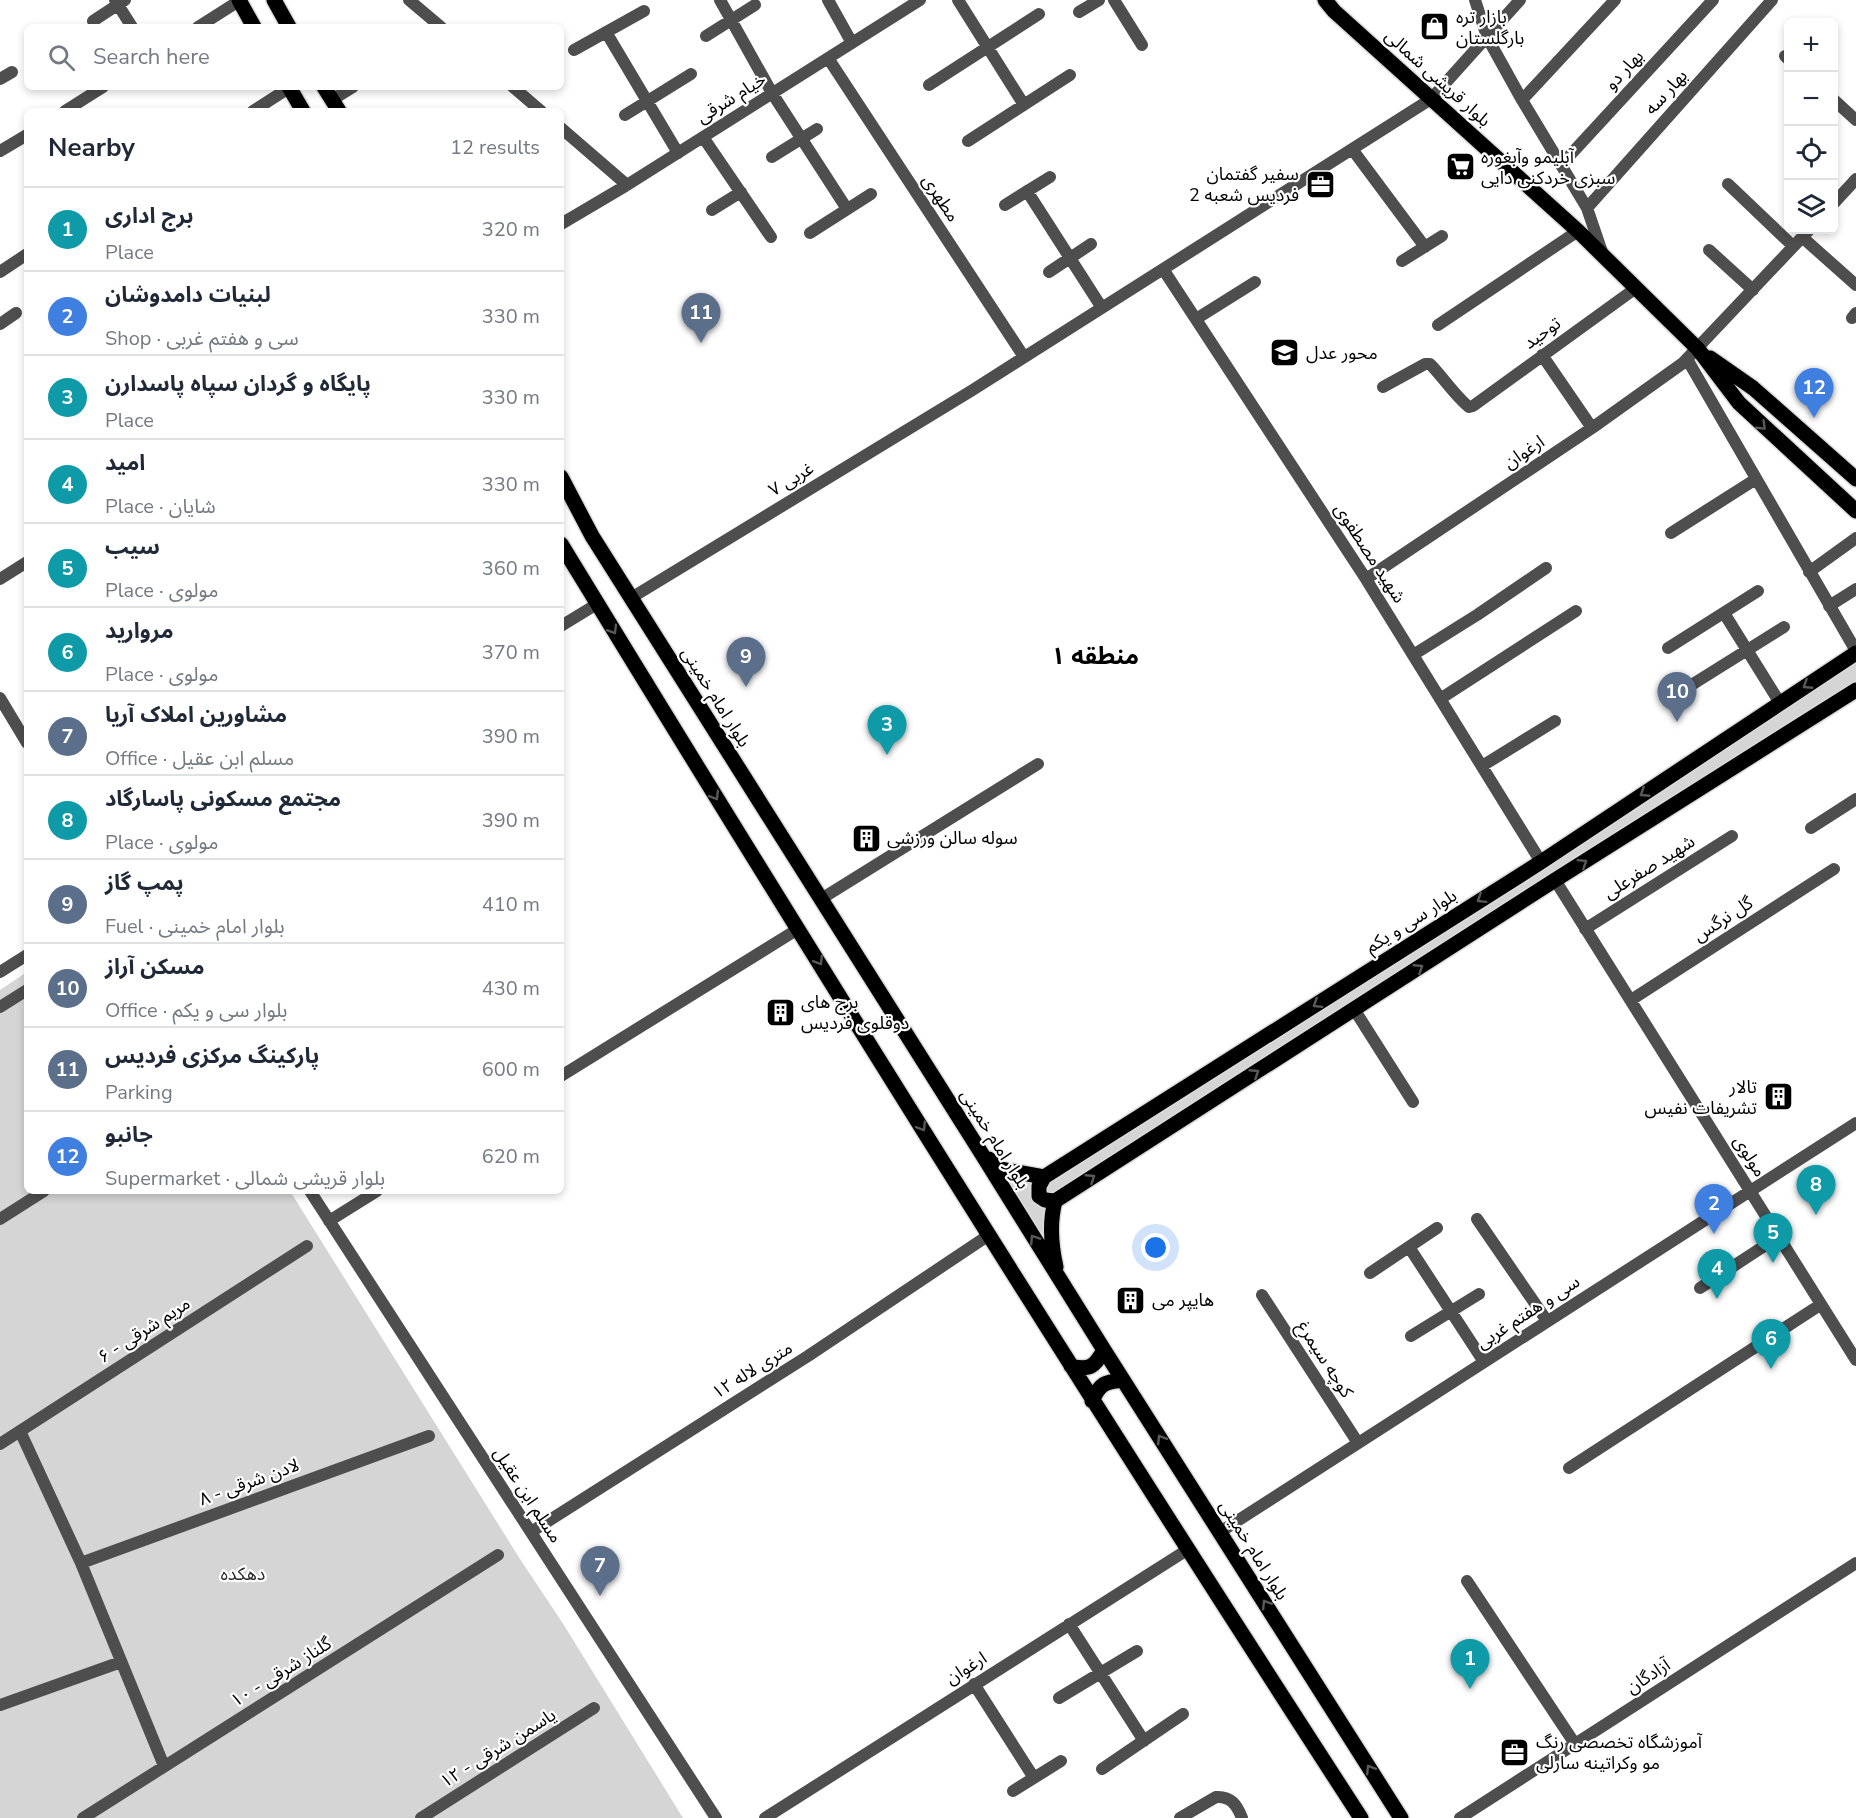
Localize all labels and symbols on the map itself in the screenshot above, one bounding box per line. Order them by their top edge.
place label: بازار تره بارگلستان [1456,5,1524,50]
shop icon: بازار تره بارگلستان [1419,11,1451,43]
street label: بلوار قریشی شمالی [1380,24,1496,132]
street label: بهار دو [1599,45,1649,95]
street label: بهار سه [1639,64,1693,120]
street label: خیام شرقی [692,67,771,131]
place label: آبلیمو وآبغوره سبزی خردکنی دایی [1481,145,1615,190]
supermarket icon: آبلیمو وآبغوره سبزی خردکنی دایی [1444,151,1476,183]
place label: سفیر گفتمان فردیس شعبه 2 [1189,162,1299,207]
office icon: سفیر گفتمان فردیس شعبه 2 [1304,168,1336,200]
street label: مطهری [917,170,965,226]
pin: 11 [682,294,720,343]
street label: توحید [1518,311,1566,355]
school or university icon: محور عدل [1269,337,1301,369]
place label: محور عدل [1306,341,1378,365]
pin: 12 [1794,368,1834,418]
one-way arrow [1755,418,1766,429]
street label: ارغوان [1499,430,1549,474]
street label: ۷ غربی [764,456,818,502]
street label: شهید مصطفوی [1329,498,1411,608]
one-way arrow [606,624,618,634]
pin: 9 [726,638,766,687]
district label: منطقه ۱ [1051,640,1139,672]
street label: بلوار امام خمینی [674,642,756,753]
pin: 10 [1658,672,1696,722]
one-way arrow [1803,678,1813,690]
pin: 3 [868,706,906,755]
one-way arrow [1640,786,1651,797]
one-way arrow [708,790,720,800]
building icon: سوله سالن ورزشی [850,822,882,854]
place label: سوله سالن ورزشی [887,826,1018,850]
street label: شهید صفرعلی [1599,829,1699,905]
one-way arrow [1577,858,1587,870]
street label: بلوار سی و یکم [1361,883,1462,959]
street label: گل نرگس [1688,890,1758,947]
one-way arrow [1477,892,1487,904]
one-way arrow [811,955,823,965]
one-way arrow [1413,963,1423,975]
place label: برج های دوقلوی فردیس [801,990,909,1035]
building icon: برج های دوقلوی فردیس [764,996,796,1028]
one-way arrow [1312,997,1323,1008]
one-way arrow [1248,1069,1259,1080]
place label: تالار تشریفات نفیس [1644,1075,1757,1120]
building icon: تالار تشریفات نفیس [1762,1081,1794,1113]
street label: بلوار امام خمینی [953,1084,1035,1195]
one-way arrow [914,1121,926,1131]
street label: مولوی [1728,1131,1772,1181]
pin: 8 [1796,1166,1836,1215]
one-way arrow [1084,1175,1095,1186]
pin: 2 [1694,1184,1734,1234]
pin: 5 [1754,1214,1792,1263]
your location [1141,1233,1170,1262]
one-way arrow [1030,1235,1041,1246]
pin: 4 [1698,1250,1736,1299]
street label: سی و هفتم غربی [1472,1270,1585,1355]
building icon: هایپر می [1115,1284,1147,1316]
place label: هایپر می [1152,1288,1214,1312]
street label: مریم شرقی - ۶ [93,1291,195,1370]
street label: کوچه سیمرغ [1289,1316,1359,1404]
pin: 6 [1752,1320,1790,1369]
street label: ۱۲ متری لاله [707,1336,797,1404]
one-way arrow [1157,1435,1169,1445]
street label: مسلم ابن عقیل [487,1443,568,1548]
street label: لادن شرقی - ۸ [195,1453,303,1511]
street label: بلوار امام خمینی [1212,1495,1294,1606]
pin: 7 [580,1546,620,1596]
park label: دهکده [221,1562,265,1586]
one-way arrow [1261,1600,1273,1610]
street label: گلناز شرقی - ۱۰ [226,1631,337,1713]
pin: 1 [1450,1640,1490,1689]
street label: ارغوان [941,1646,991,1690]
street label: آزادگان [1621,1652,1675,1699]
street label: یاسمن شرقی - ۱۲ [436,1703,560,1793]
place label: آموزشگاه تخصصی رنگ مو وکراتینه سارلی [1536,1730,1703,1775]
office icon: آموزشگاه تخصصی رنگ مو وکراتینه سارلی [1499,1736,1531,1768]
one-way arrow [1366,1764,1377,1775]

